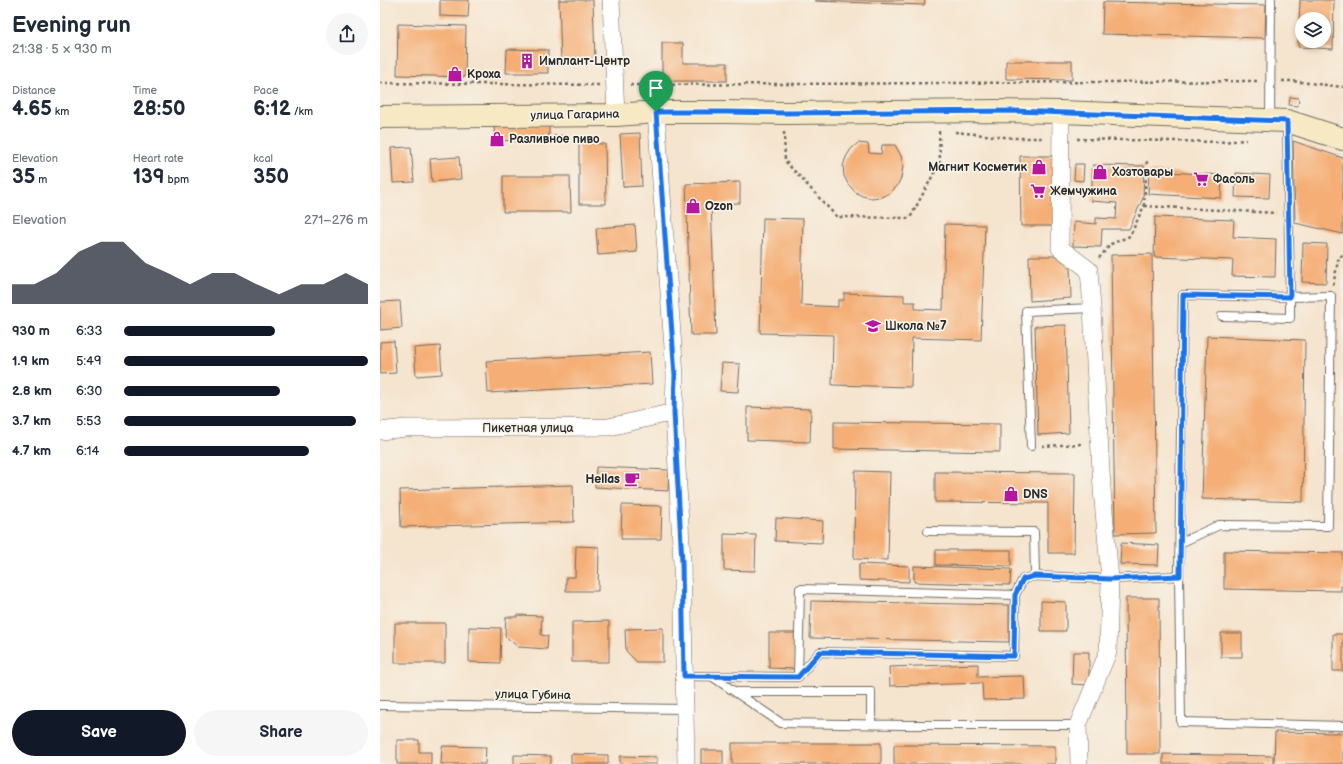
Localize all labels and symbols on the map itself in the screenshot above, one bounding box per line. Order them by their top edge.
building icon: Имплант-Центр [518,52,536,70]
place label: Имплант-Центр [539,54,630,69]
shop icon: Кроха [446,65,464,83]
place label: Кроха [467,67,502,82]
pin [639,71,673,112]
street label: улица Гагарина [530,107,620,123]
shop icon: Разливное пиво [488,130,506,148]
place label: Разливное пиво [509,132,600,147]
shop icon: Магнит Косметик [1030,158,1048,176]
place label: Магнит Косметик [928,160,1028,175]
shop icon: Хозтовары [1091,163,1109,181]
place label: Хозтовары [1111,165,1173,180]
supermarket icon: Фасоль [1192,170,1210,188]
place label: Фасоль [1213,172,1255,187]
supermarket icon: Жемчужина [1029,182,1047,200]
place label: Жемчужина [1050,184,1118,199]
shop icon: Ozon [684,197,702,215]
place label: Ozon [705,199,733,214]
school or university icon: Школа №7 [864,317,882,335]
place label: Школа №7 [885,319,947,334]
street label: Пикетная улица [482,421,574,436]
cafe icon: Hellas [623,470,641,488]
place label: Hellas [585,472,620,487]
shop icon: DNS [1002,485,1020,503]
place label: DNS [1023,487,1048,502]
street label: улица Губина [495,687,571,703]

